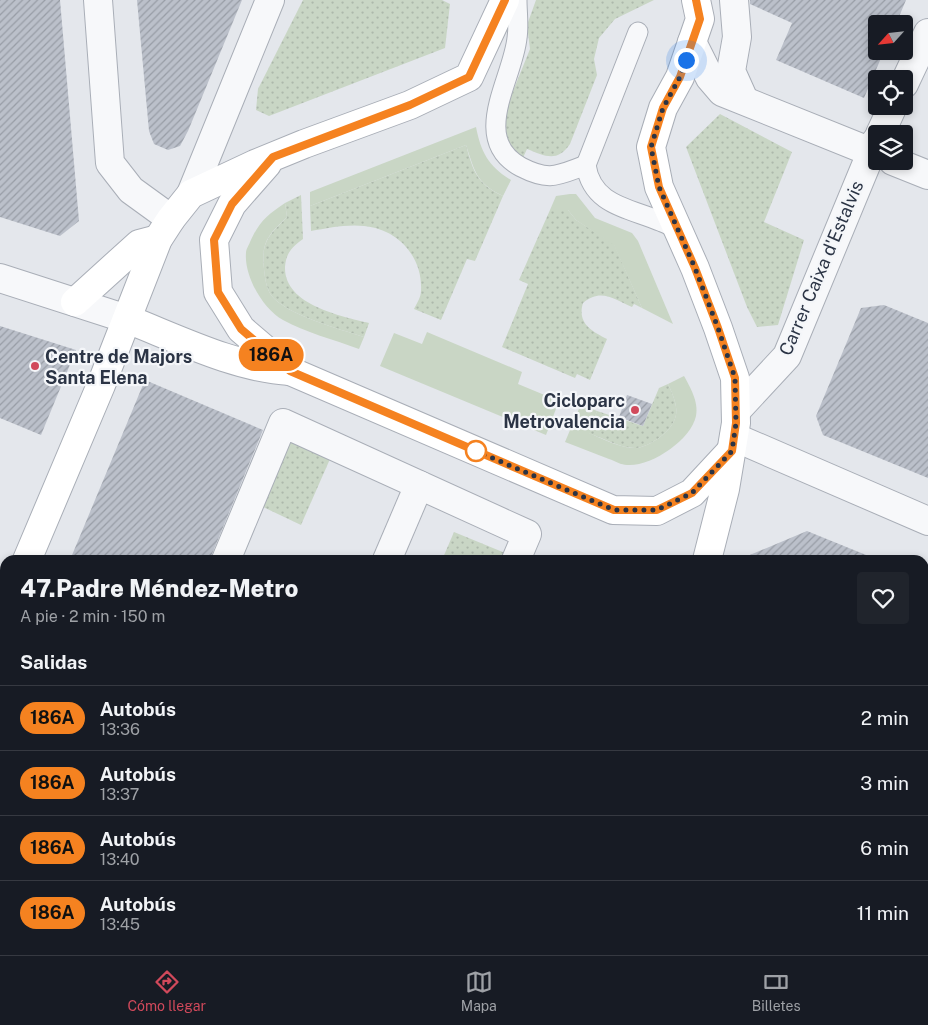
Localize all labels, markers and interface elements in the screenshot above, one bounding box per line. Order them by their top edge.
north arrow [868,15,912,60]
map controls [868,15,913,170]
your location [674,48,699,73]
button: locate [868,70,913,115]
button: layers [868,125,913,170]
street label: Carrer Caixa d'Estalvis [775,177,867,359]
line badge: 186A [236,339,306,371]
text: 186A [249,344,293,365]
place label: Centre de Majors Santa Elena [45,346,192,388]
marker: Centre de Majors Santa Elena [29,360,41,372]
place label: Cicloparc Metrovalencia [503,390,625,432]
marker: Cicloparc Metrovalencia [629,404,641,416]
unlabelled marker [465,440,487,462]
button: heart [857,572,909,624]
text: 47.Padre Méndez-Metro [20,574,298,602]
text: A pie · 2 min · 150 m [20,607,165,626]
text: Salidas [20,651,87,673]
text: Autobús [100,698,176,720]
text: 186A [30,707,75,728]
text: 2 min [861,707,909,729]
text: 13:36 [100,720,140,739]
text: Autobús [100,763,176,785]
text: 186A [30,772,75,793]
text: 3 min [860,772,909,794]
text: 13:37 [100,785,139,804]
text: Autobús [100,828,176,850]
text: 186A [30,837,75,858]
text: 6 min [860,837,909,859]
text: 13:40 [100,850,140,869]
text: Autobús [100,893,176,915]
text: 186A [30,902,75,923]
text: 11 min [857,902,909,924]
text: 13:45 [100,915,140,934]
tab: Cómo llegar [127,968,206,1014]
tab: Mapa [461,968,497,1014]
tab: Billetes [752,968,801,1014]

